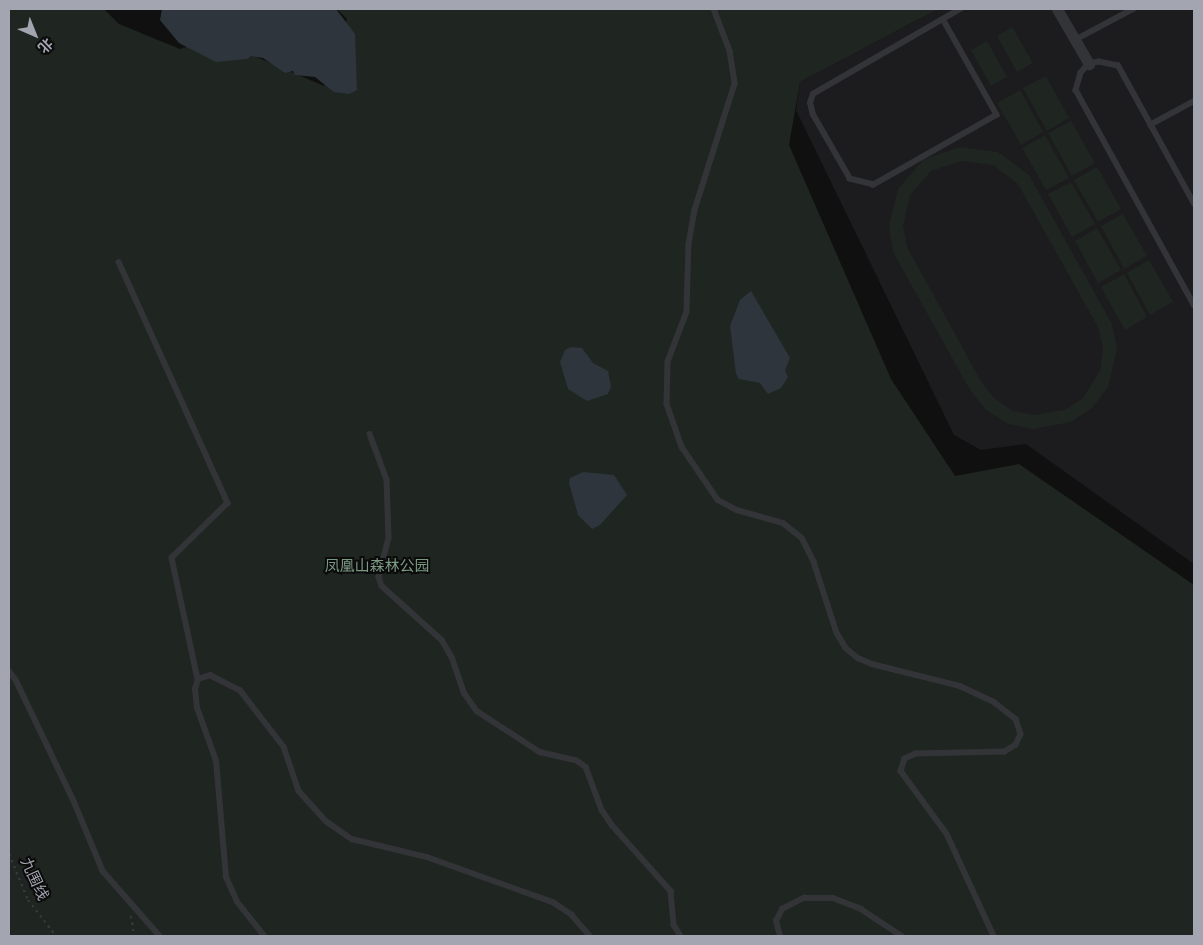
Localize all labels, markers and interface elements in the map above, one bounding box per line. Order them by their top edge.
north arrow [10,10,60,60]
text: 北 [35,35,56,56]
park label: 凤凰山森林公园 [325,558,429,576]
street label: 九围线 [16,855,52,903]

